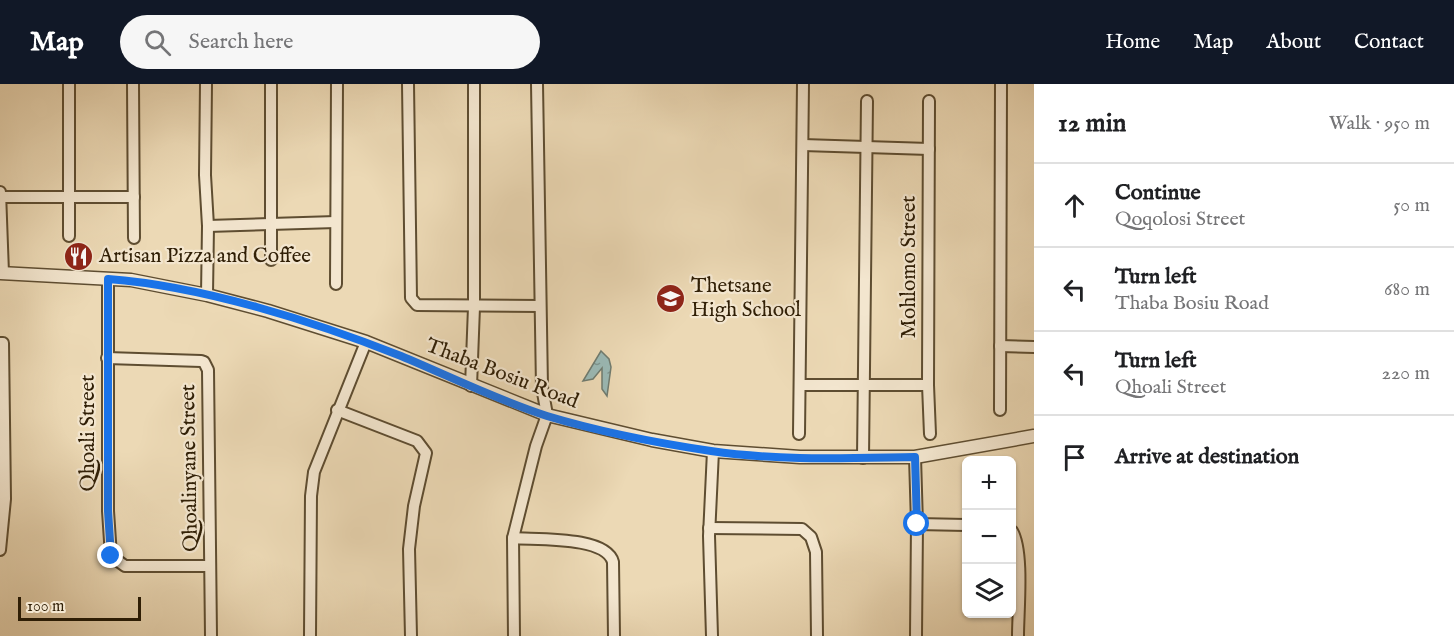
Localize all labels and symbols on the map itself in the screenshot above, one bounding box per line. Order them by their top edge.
street label: Mohlomo Street [896,195,923,339]
restaurant icon: Artisan Pizza and Coffee [62,240,94,272]
place label: Artisan Pizza and Coffee [98,243,311,270]
place label: Thetsane High School [691,273,801,324]
school or university icon: Thetsane High School [654,282,686,314]
street label: Thaba Bosiu Road [422,332,583,416]
street label: Qhoali Street [75,375,102,491]
street label: Qhoalinyane Street [175,384,205,552]
route start [903,510,929,536]
route end [97,542,123,568]
scale bar [18,594,141,622]

